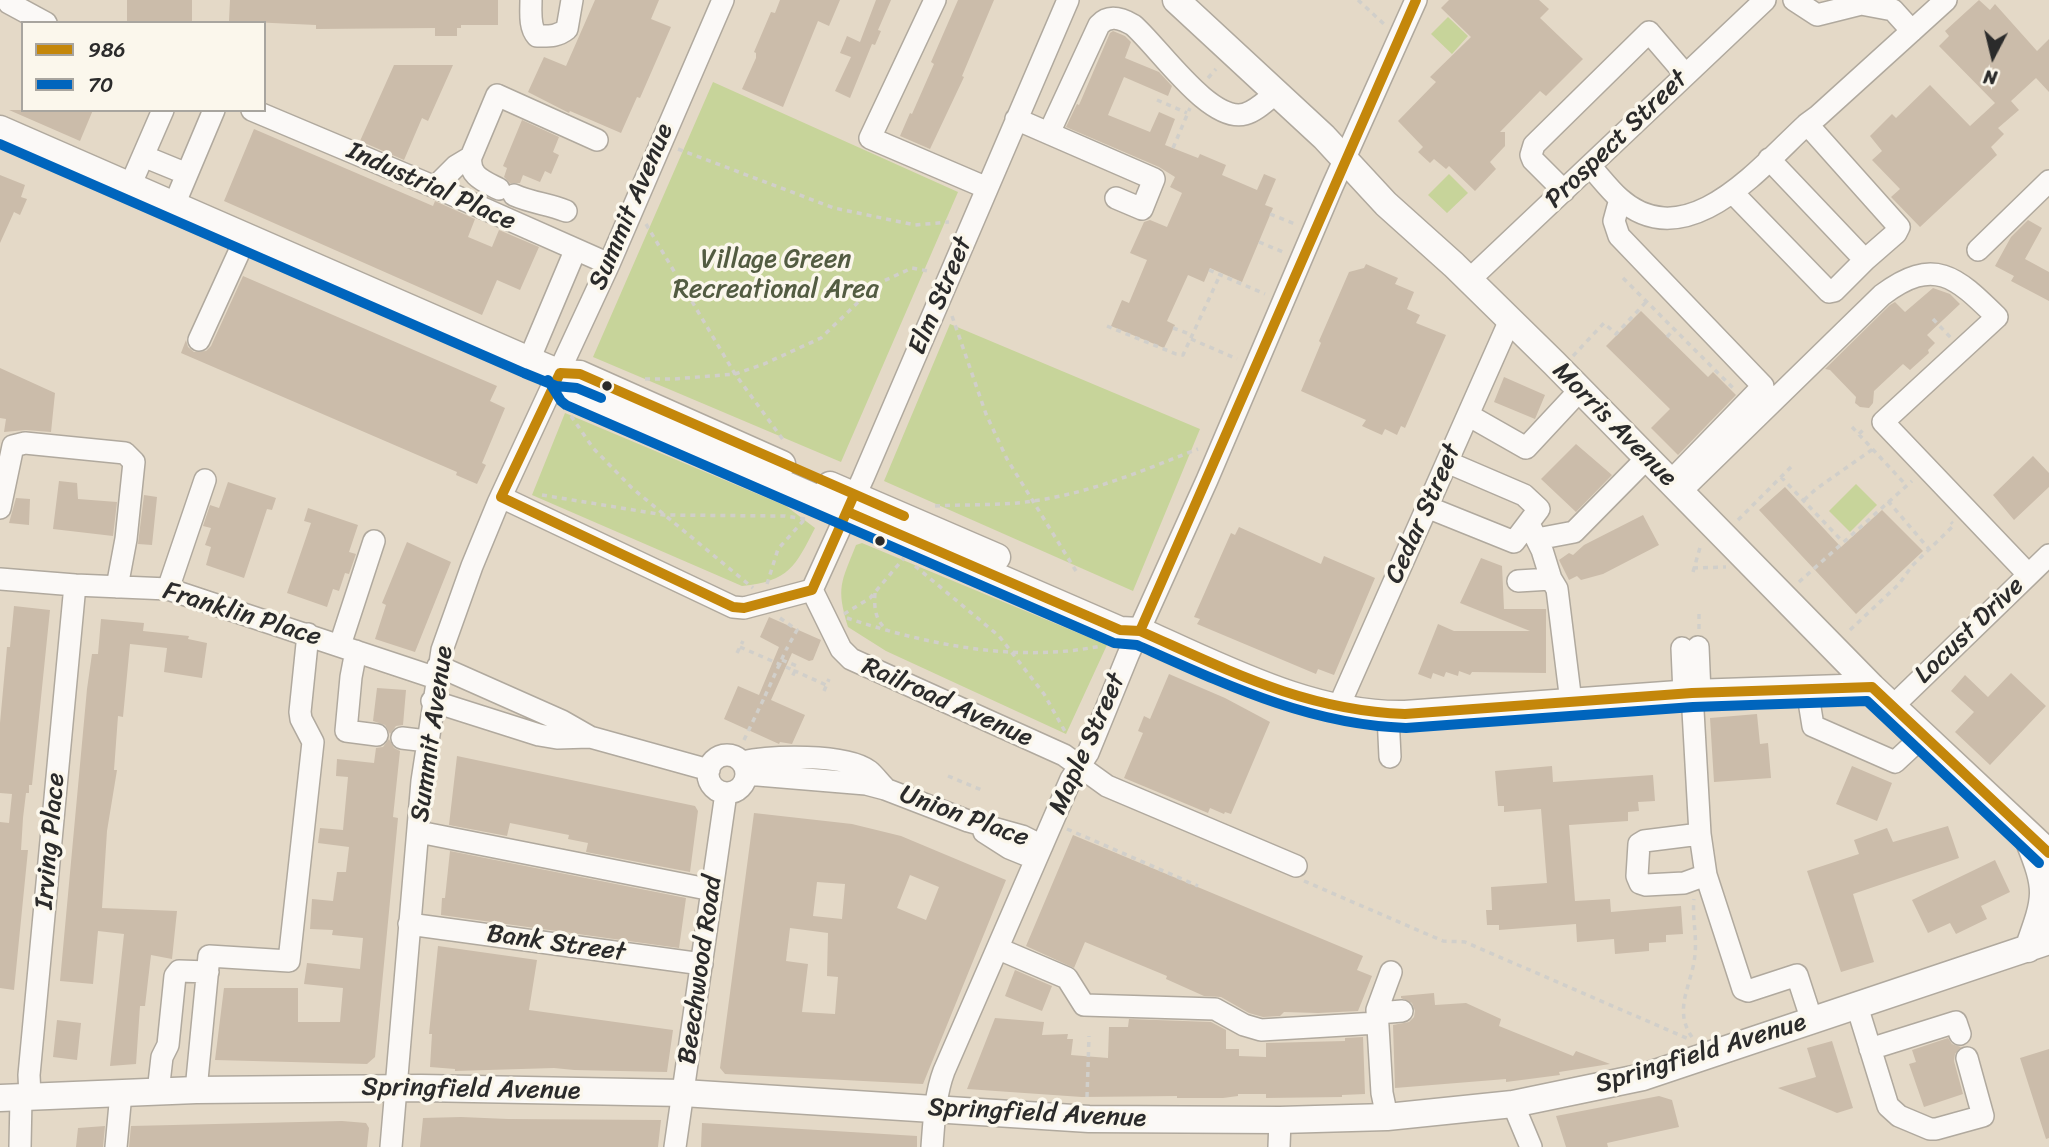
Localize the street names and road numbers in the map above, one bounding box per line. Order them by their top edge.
street label: Prospect Street [1539,64,1695,216]
street label: Summit Avenue [583,119,681,295]
street label: Industrial Place [342,136,520,238]
street label: Elm Street [902,233,980,359]
street label: Morris Avenue [1545,356,1683,494]
street label: Cedar Street [1379,439,1469,589]
street label: Locust Drive [1909,571,2031,691]
street label: Franklin Place [159,576,325,654]
street label: Summit Avenue [405,644,461,824]
street label: Railroad Avenue [857,651,1037,755]
street label: Maple Street [1043,669,1133,819]
street label: Irving Place [29,771,73,911]
street label: Union Place [895,779,1033,855]
street label: Beechwood Road [672,874,730,1066]
street label: Bank Street [485,919,627,969]
street label: Springfield Avenue [1592,1007,1810,1101]
street label: Springfield Avenue [361,1072,581,1108]
street label: Springfield Avenue [927,1093,1147,1135]

